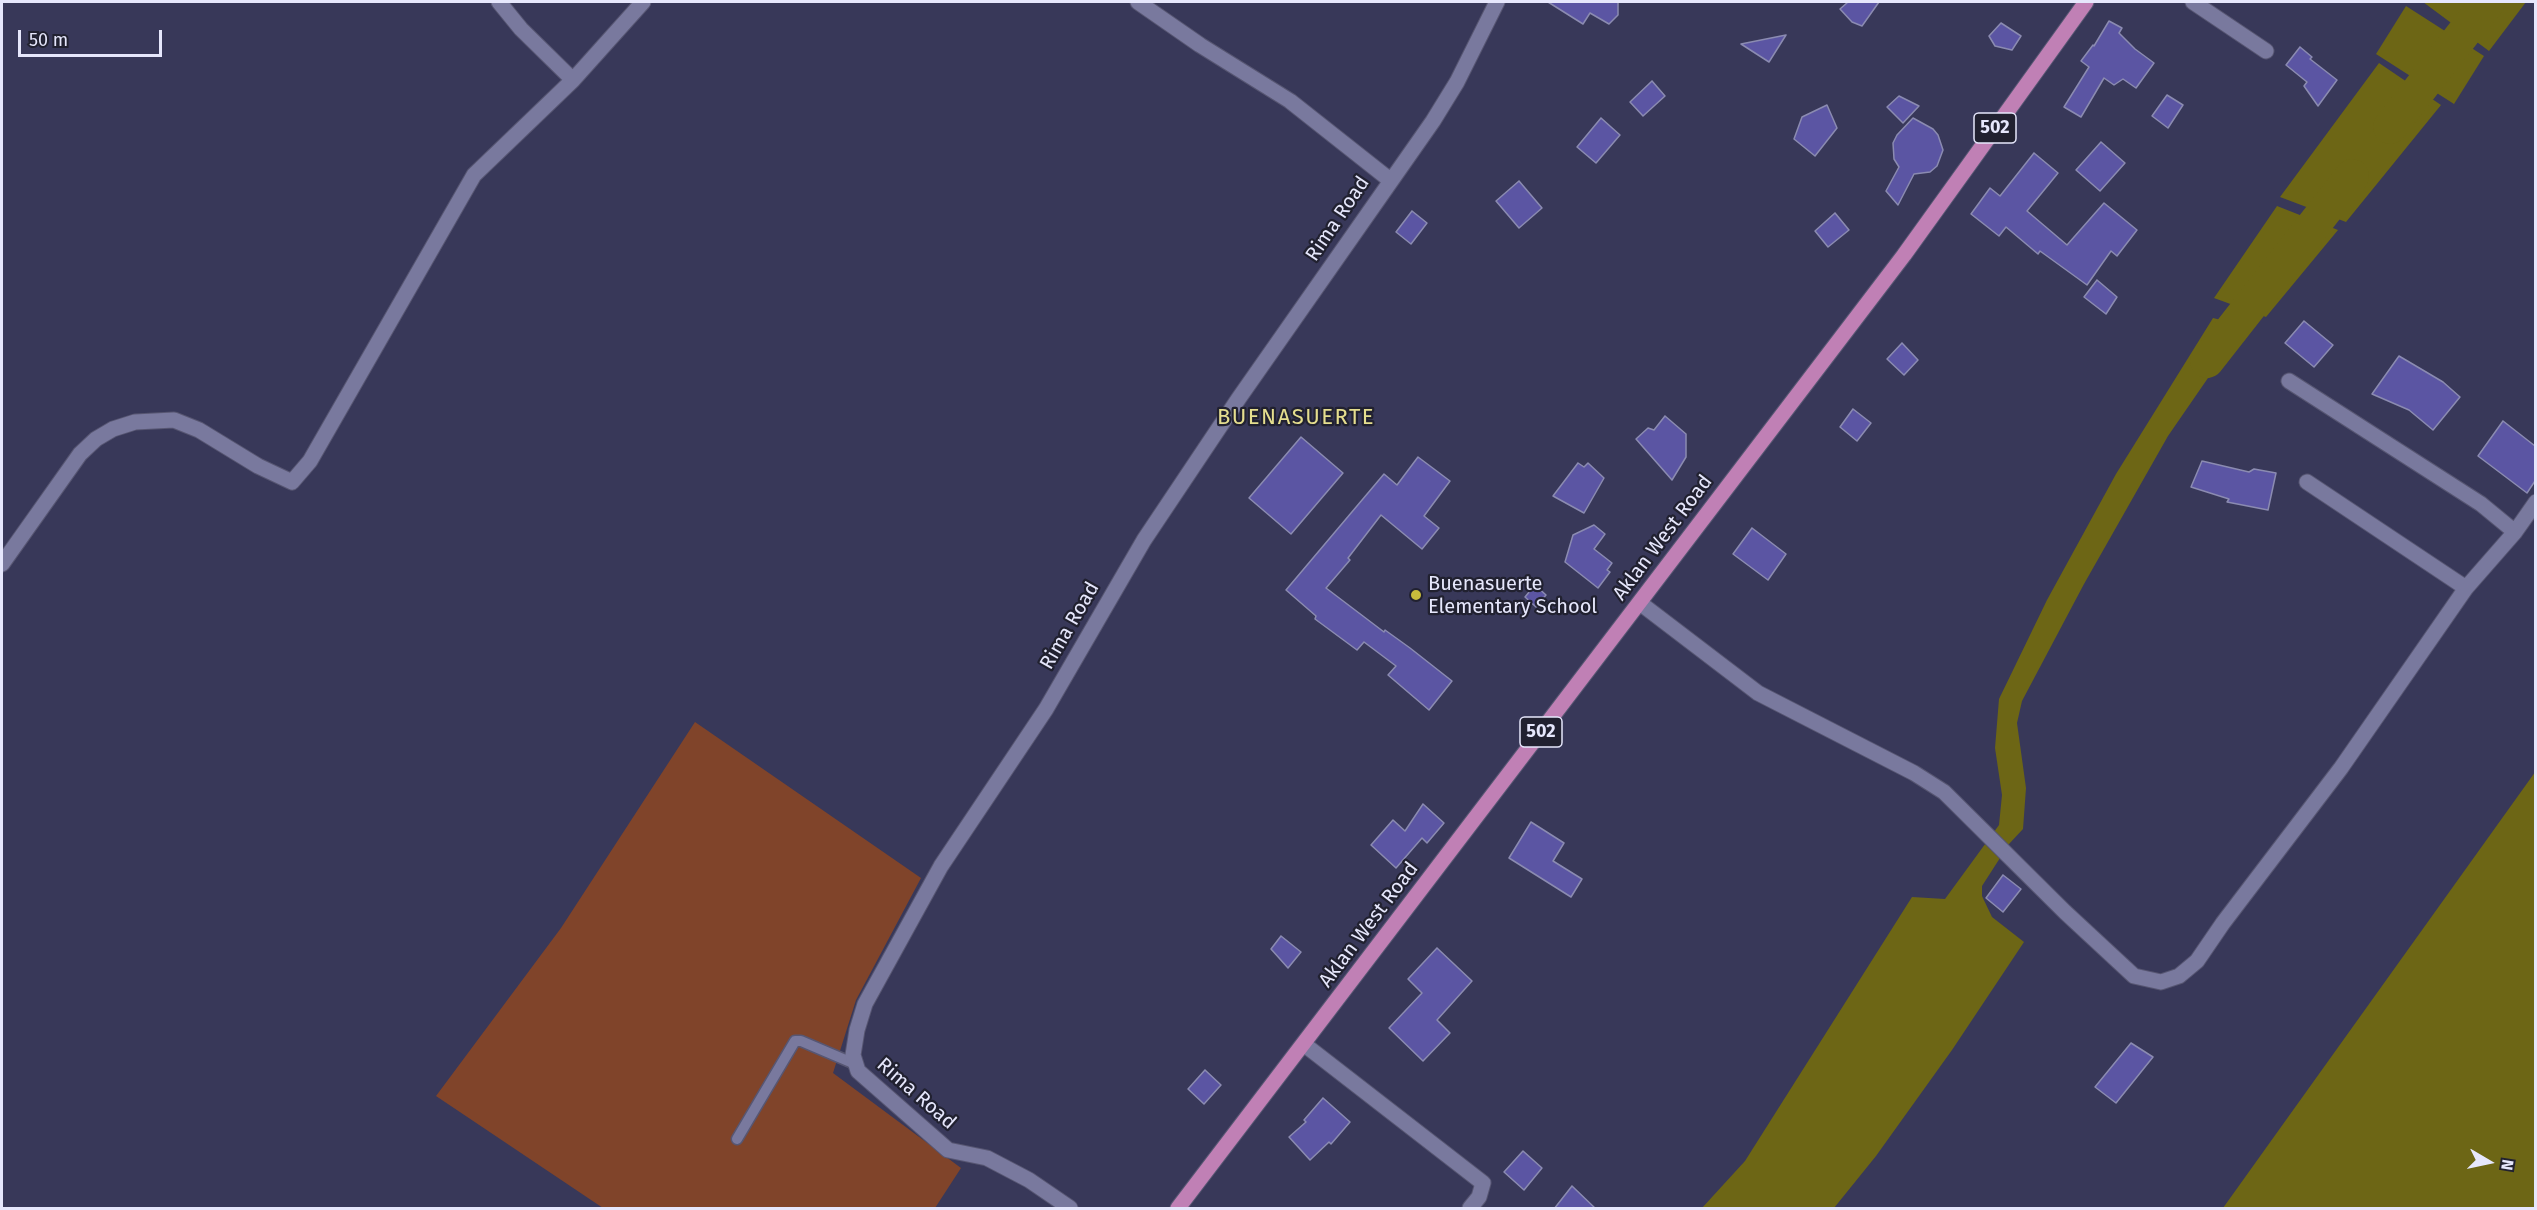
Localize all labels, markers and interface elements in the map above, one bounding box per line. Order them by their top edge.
scale bar [21,18,165,56]
text: 50 m [29,29,68,51]
road number: 502 [1974,113,2016,143]
street label: Rima Road [1301,172,1375,266]
district label: BUENASUERTE [1217,405,1375,431]
street label: Aklan West Road [1608,471,1718,605]
place label: Buenasuerte Elementary School [1428,572,1597,619]
street label: Rima Road [1035,578,1105,674]
marker: Buenasuerte Elementary School [1409,588,1423,602]
road number: 502 [1520,717,1562,747]
street label: Aklan West Road [1314,858,1424,992]
street label: Rima Road [871,1053,961,1135]
north arrow [2459,1132,2519,1192]
text: N [2497,1158,2517,1172]

